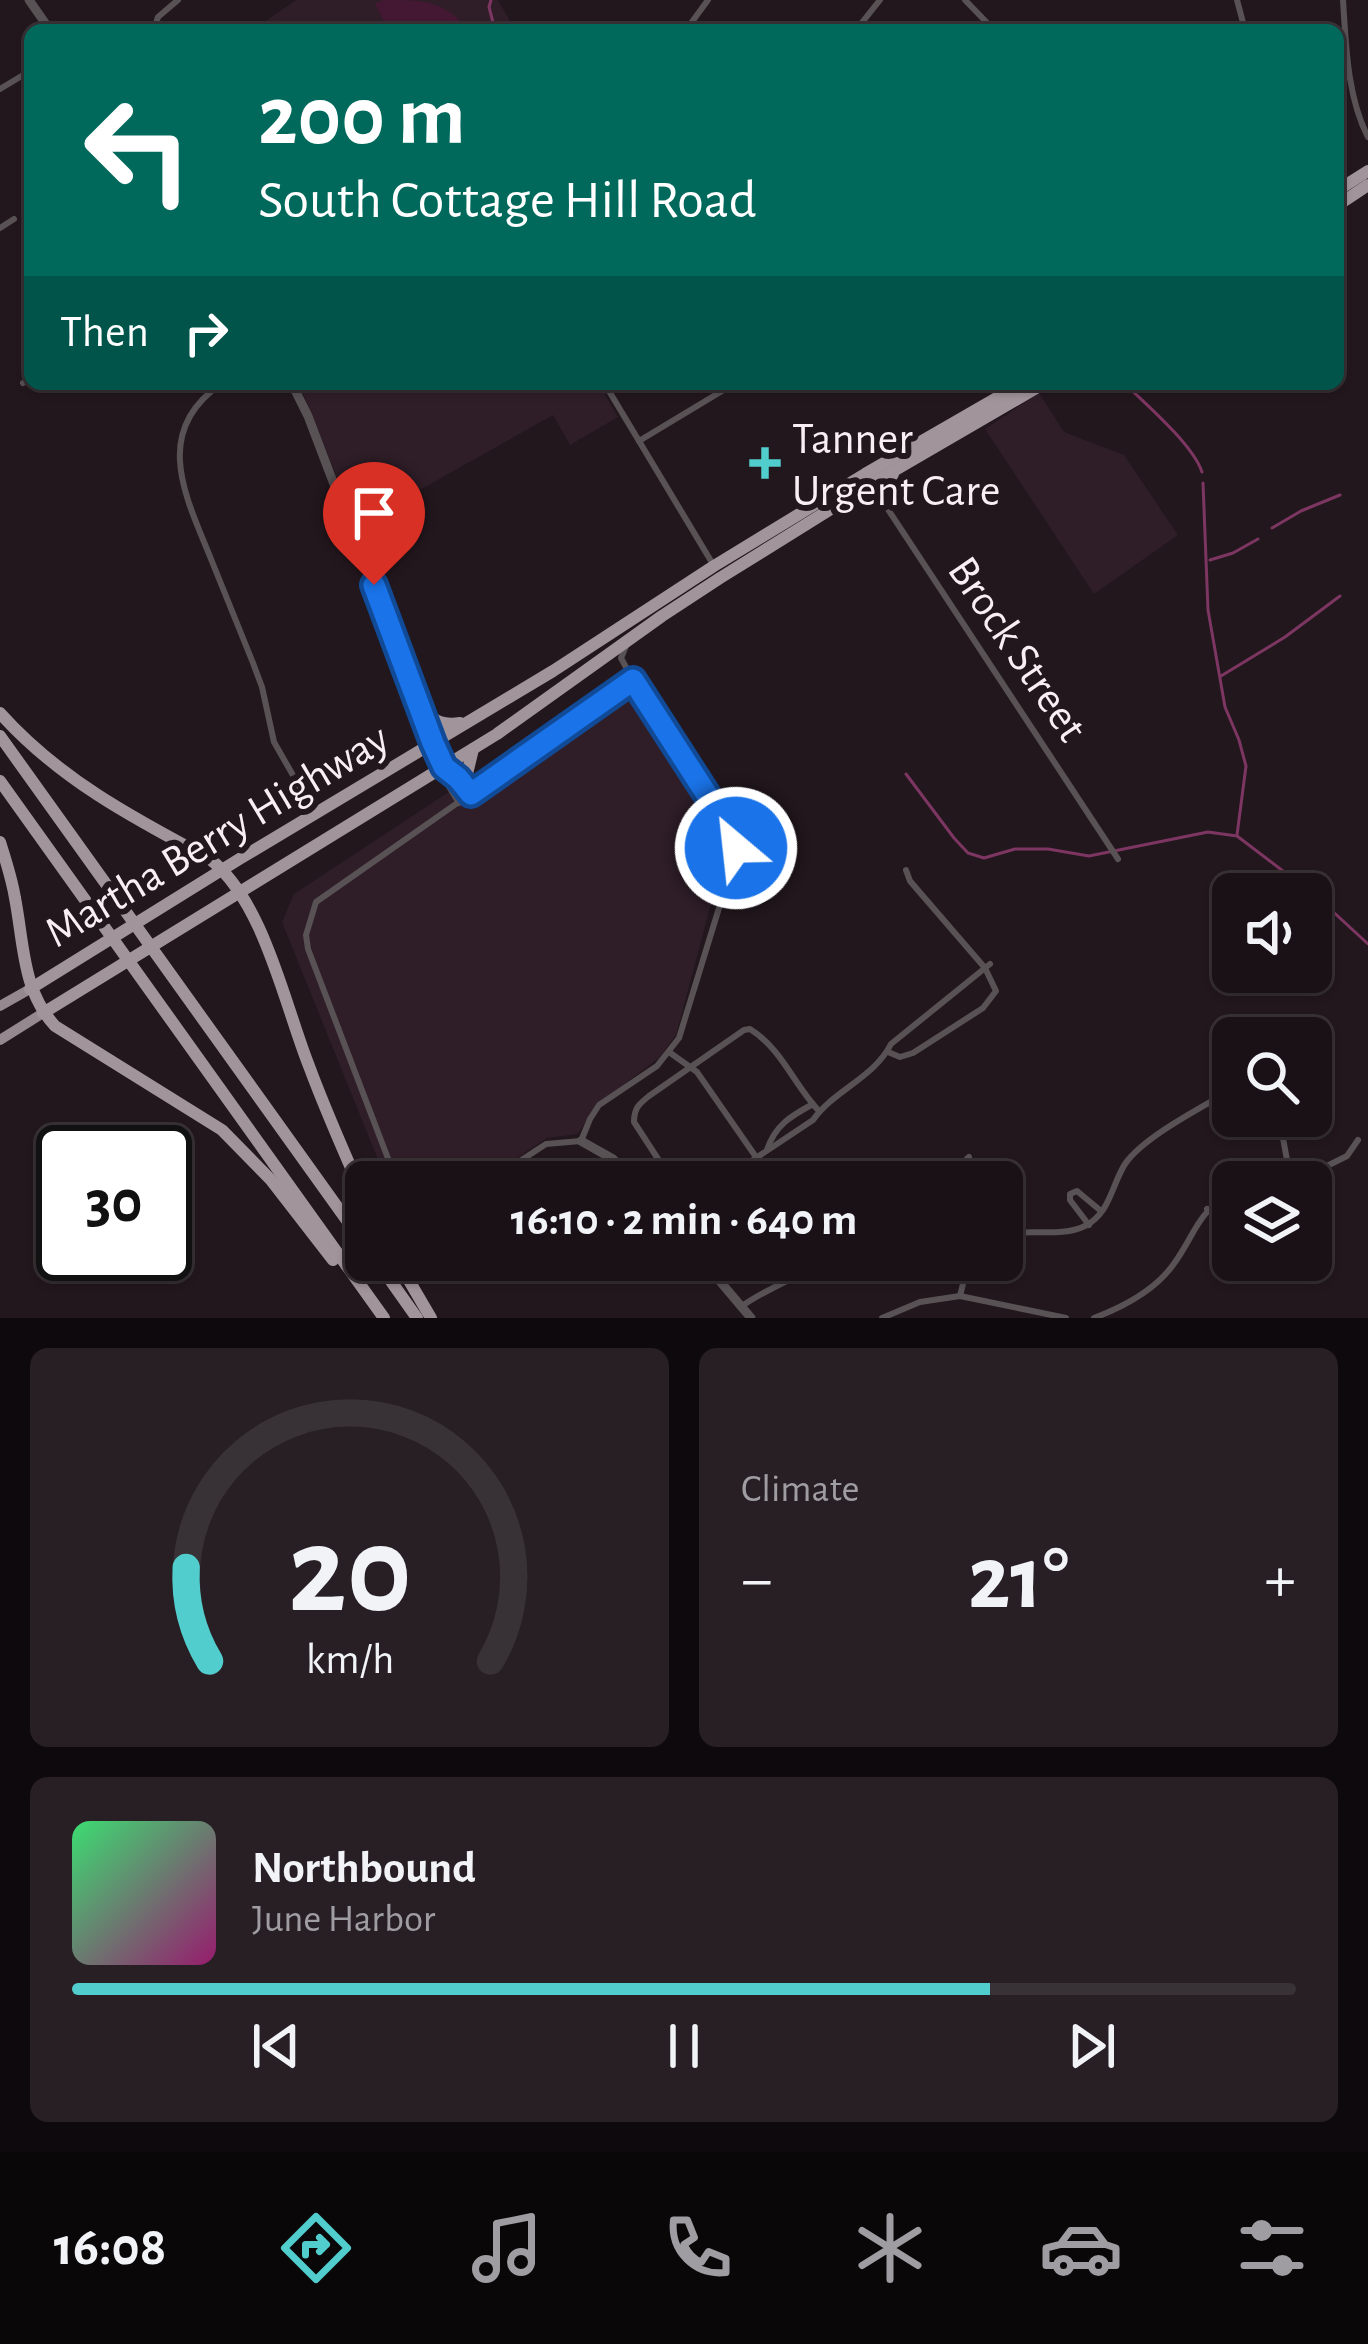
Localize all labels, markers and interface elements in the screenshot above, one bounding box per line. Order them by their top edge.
icon: left [60,72,216,228]
text: 200 m [258,76,466,160]
text: South Cottage Hill Road [258,174,757,228]
icon: right [173,300,239,366]
text: Then [60,310,149,355]
place label: Tanner Urgent Care [792,417,1000,514]
marker: Tanner Urgent Care [749,447,781,479]
pin [323,462,425,585]
icon: arrive [341,480,407,546]
street label: Brock Street [939,549,1095,750]
street label: Martha Berry Highway [38,716,397,956]
position arrow [673,785,799,911]
map controls [1212,873,1332,1281]
button: sound [1212,873,1332,993]
button: search [1212,1017,1332,1137]
speed limit sign: 30 [36,1125,192,1281]
button: layers [1212,1161,1332,1281]
text: 16:10 · 2 min · 640 m [511,1198,857,1243]
text: Climate [741,1470,859,1509]
text: 20 [288,1510,411,1635]
text: 21° [968,1535,1069,1625]
text: − [741,1547,773,1613]
text: + [1264,1547,1296,1613]
text: km/h [305,1638,394,1681]
text: Northbound [252,1846,476,1891]
text: June Harbor [252,1900,435,1939]
icon: previous [243,2013,309,2079]
icon: pause [651,2013,717,2079]
icon: next [1059,2013,1125,2079]
icon: directions [274,2206,358,2290]
icon: music [465,2206,549,2290]
icon: phone [656,2206,740,2290]
icon: climate [848,2206,932,2290]
icon: car [1039,2206,1123,2290]
icon: filters [1230,2206,1314,2290]
text: 16:08 [54,2221,166,2275]

